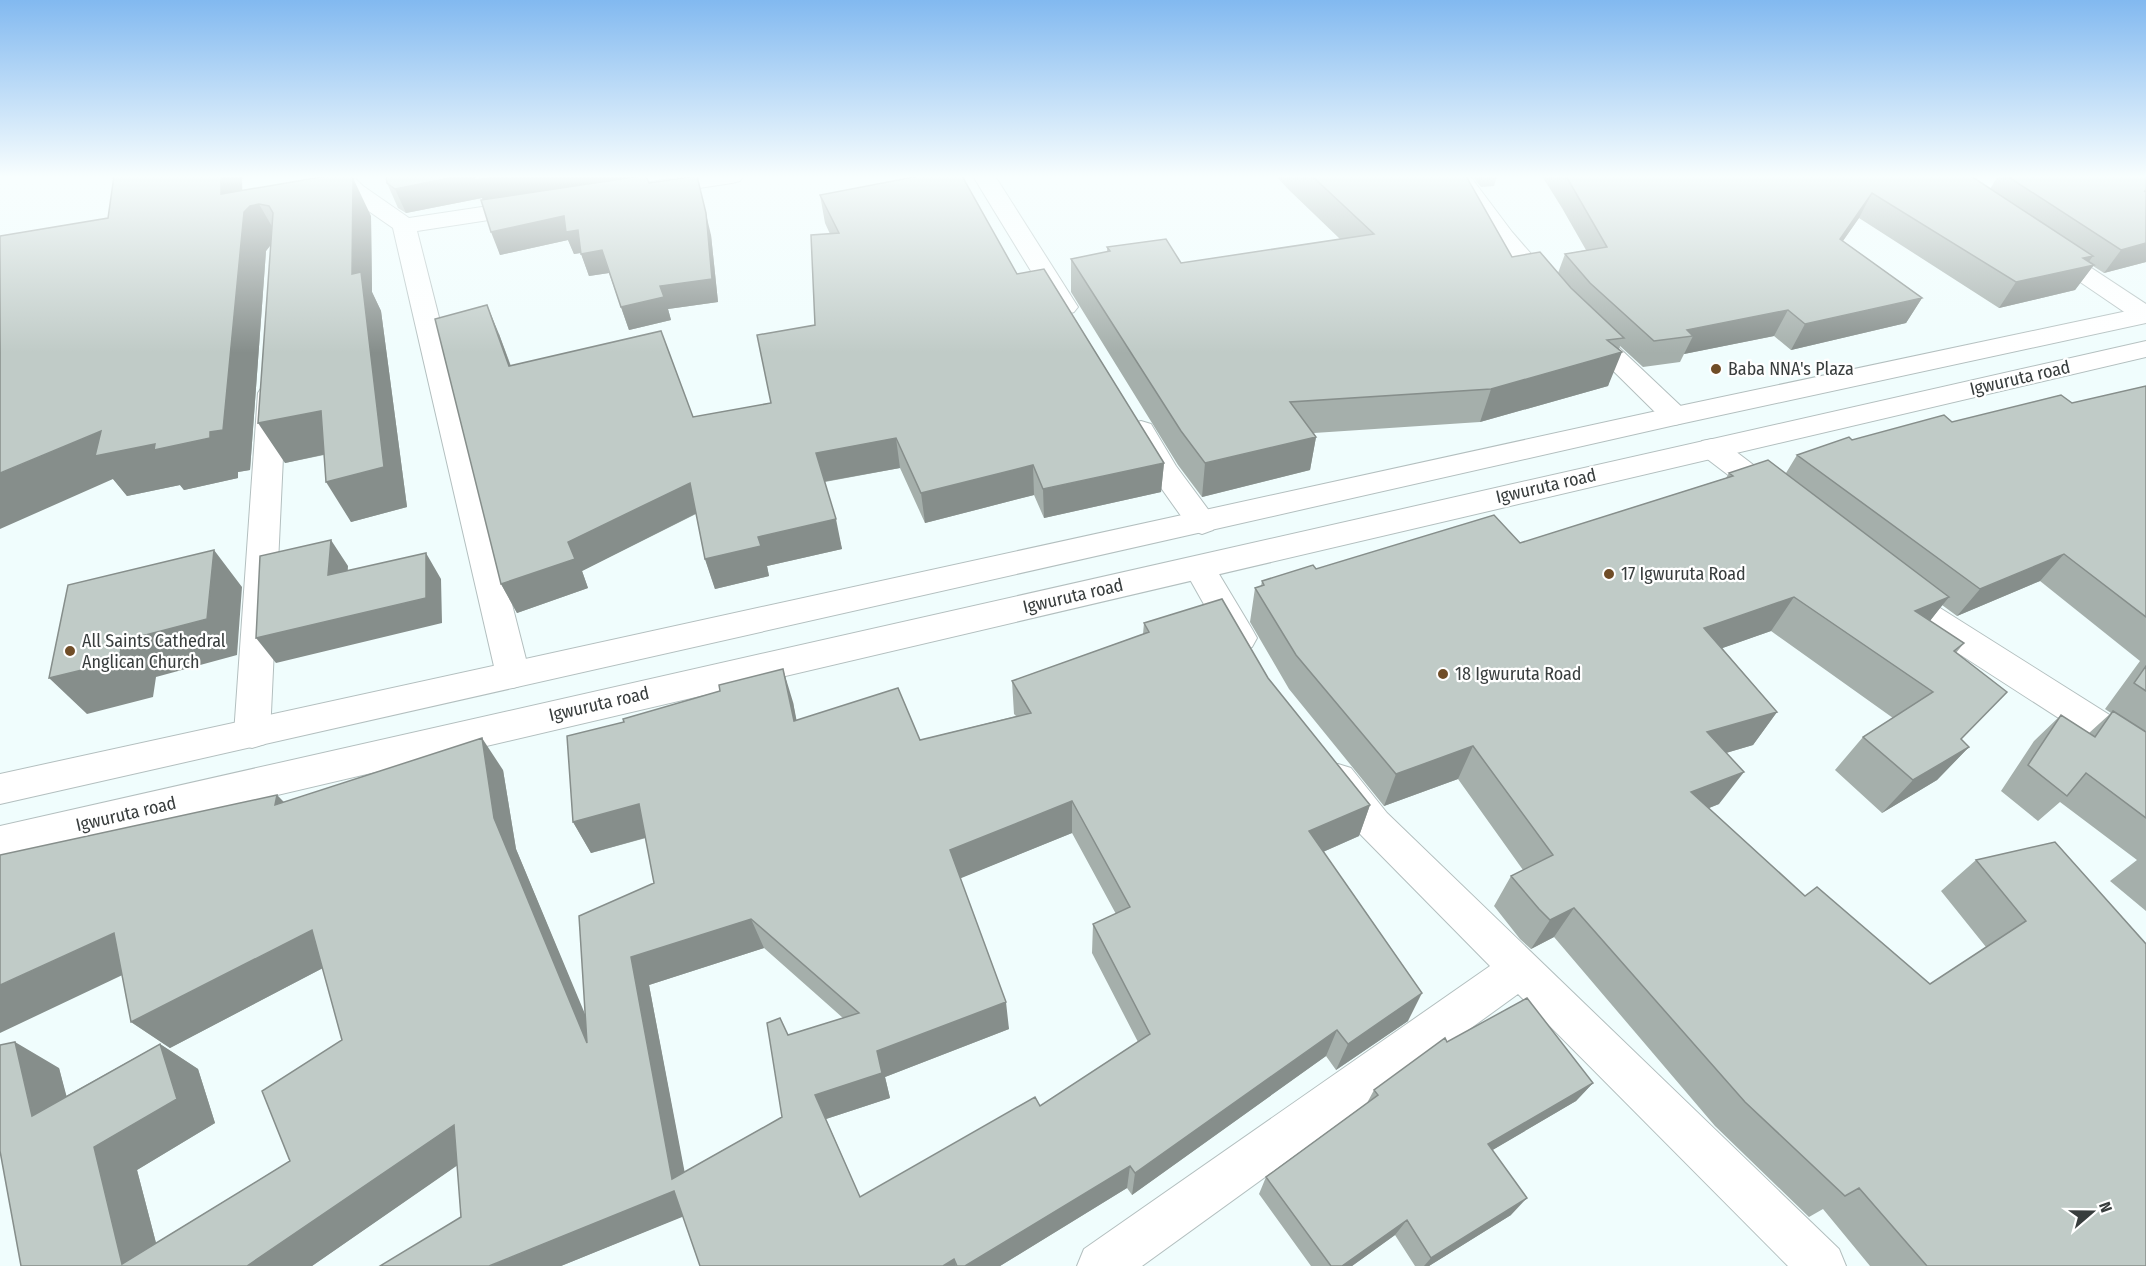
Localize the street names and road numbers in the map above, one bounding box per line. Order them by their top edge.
street label: Igwuruta road [1968,356,2072,400]
street label: Igwuruta road [1494,464,1598,508]
street label: Igwuruta road [1021,574,1125,618]
street label: Igwuruta road [547,682,651,726]
street label: Igwuruta road [74,792,178,836]

